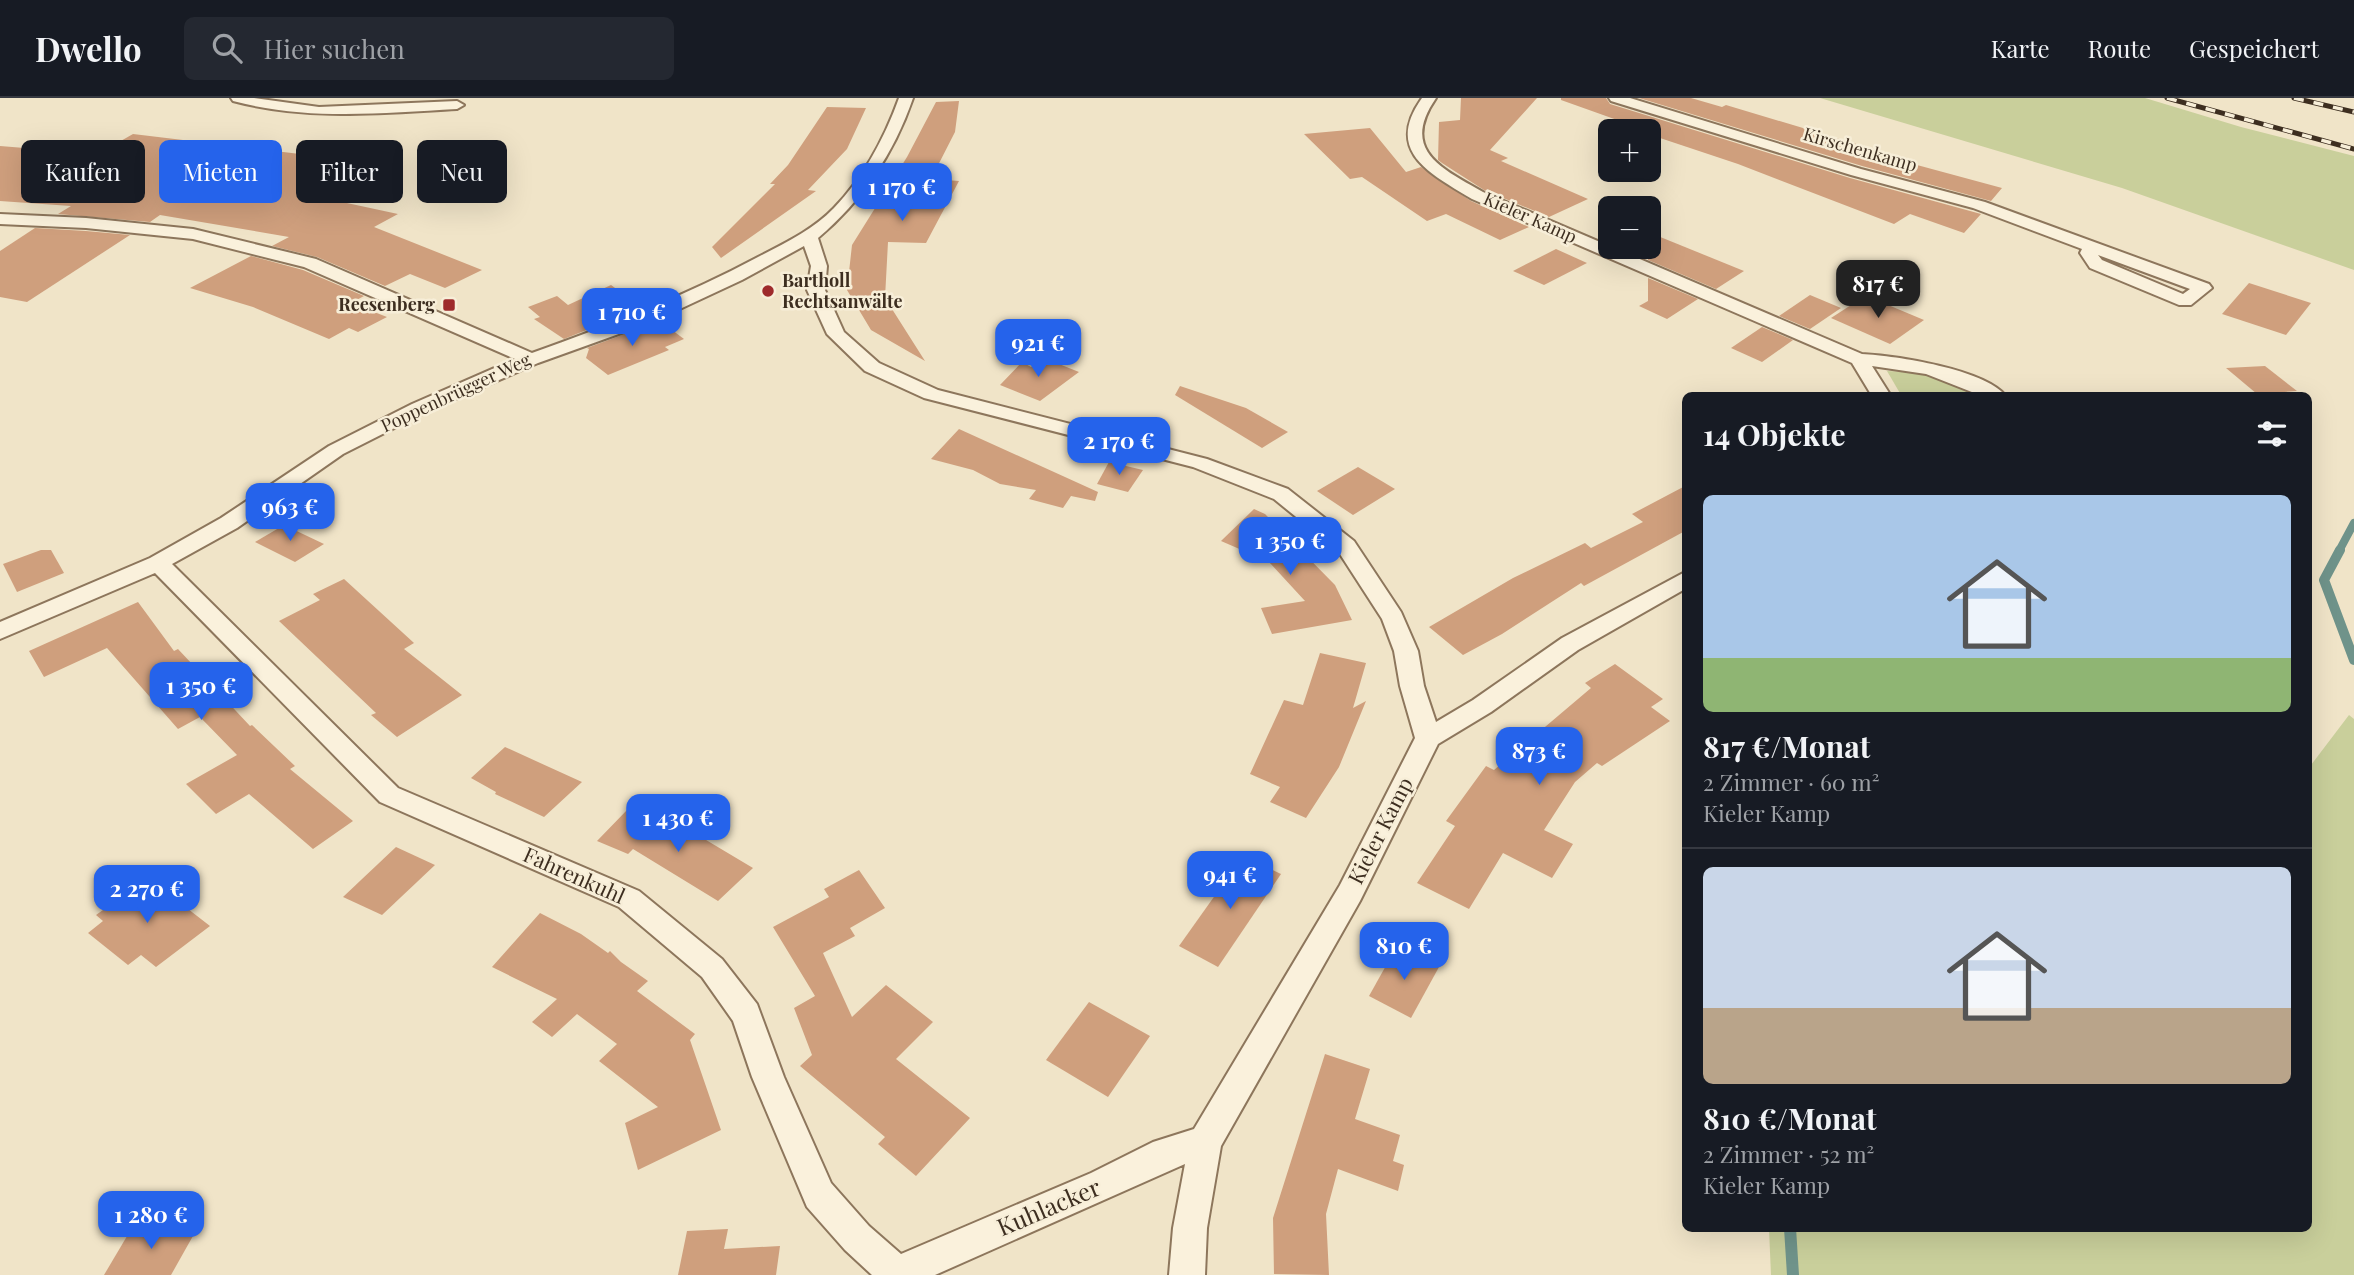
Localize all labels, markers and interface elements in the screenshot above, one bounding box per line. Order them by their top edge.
search box [184,17,674,80]
text: Dwello [35,26,142,70]
icon: search [208,29,246,67]
text: Hier suchen [264,31,405,66]
text: Karte [1991,32,2050,64]
text: Route [2088,32,2151,64]
text: Gespeichert [2189,32,2319,64]
map controls [1598,119,1661,259]
button: + [1598,119,1661,182]
street label: Kirschenkamp [1801,121,1920,177]
chip: Kaufen [21,140,145,203]
chip: Mieten [159,140,282,203]
chip: Filter [296,140,403,203]
chip: Neu [417,140,507,203]
pin: 1 170 € [837,164,967,223]
text: 1 170 € [868,170,936,201]
street label: Kieler Kamp [1480,186,1581,248]
button: − [1598,196,1661,259]
pin: 817 € [1829,260,1927,320]
text: 817 € [1852,267,1904,298]
place label: Bartholl Rechtsanwälte [782,268,902,313]
marker: Bartholl Rechtsanwälte [760,283,776,299]
pin: 1 710 € [567,288,697,348]
place label: Reesenberg [338,292,435,316]
text: 1 710 € [598,295,666,326]
marker: Reesenberg [441,297,457,313]
pin: 921 € [989,320,1087,379]
text: 921 € [1011,326,1065,357]
street label: Poppenbrügger Weg [377,347,535,437]
text: 14 Objekte [1703,414,1846,454]
icon: filters [2253,415,2291,453]
pin: 2 170 € [1054,418,1184,477]
text: 2 170 € [1083,424,1155,455]
pin: 963 € [241,484,339,543]
text: 963 € [262,490,318,521]
pin: 1 350 € [1225,518,1355,577]
text: 1 350 € [1255,524,1325,555]
icon: home [1934,541,2060,667]
pin: 1 350 € [136,662,266,722]
text: 1 350 € [166,669,236,700]
text: 817 €/Monat [1703,726,1870,766]
pin: 873 € [1490,728,1588,787]
text: 873 € [1512,734,1566,765]
text: 2 Zimmer · 60 m² [1703,766,1880,797]
street label: Kieler Kamp [1340,772,1418,888]
pin: 1 430 € [613,794,743,854]
text: Kieler Kamp [1703,797,1830,828]
text: 1 430 € [642,801,714,832]
street label: Fahrenkuhl [519,839,630,909]
pin: 941 € [1181,852,1279,911]
text: 941 € [1203,858,1257,889]
pin: 2 270 € [82,866,212,925]
text: 2 270 € [110,872,184,903]
icon: home [1934,913,2060,1039]
pin: 810 € [1355,922,1453,982]
text: 810 € [1376,929,1432,960]
text: 810 €/Monat [1703,1098,1877,1138]
text: 2 Zimmer · 52 m² [1703,1138,1874,1169]
text: Kieler Kamp [1703,1169,1830,1200]
street label: Kuhlacker [992,1170,1105,1242]
pin: 1 280 € [86,1192,216,1251]
text: 1 280 € [114,1198,188,1229]

